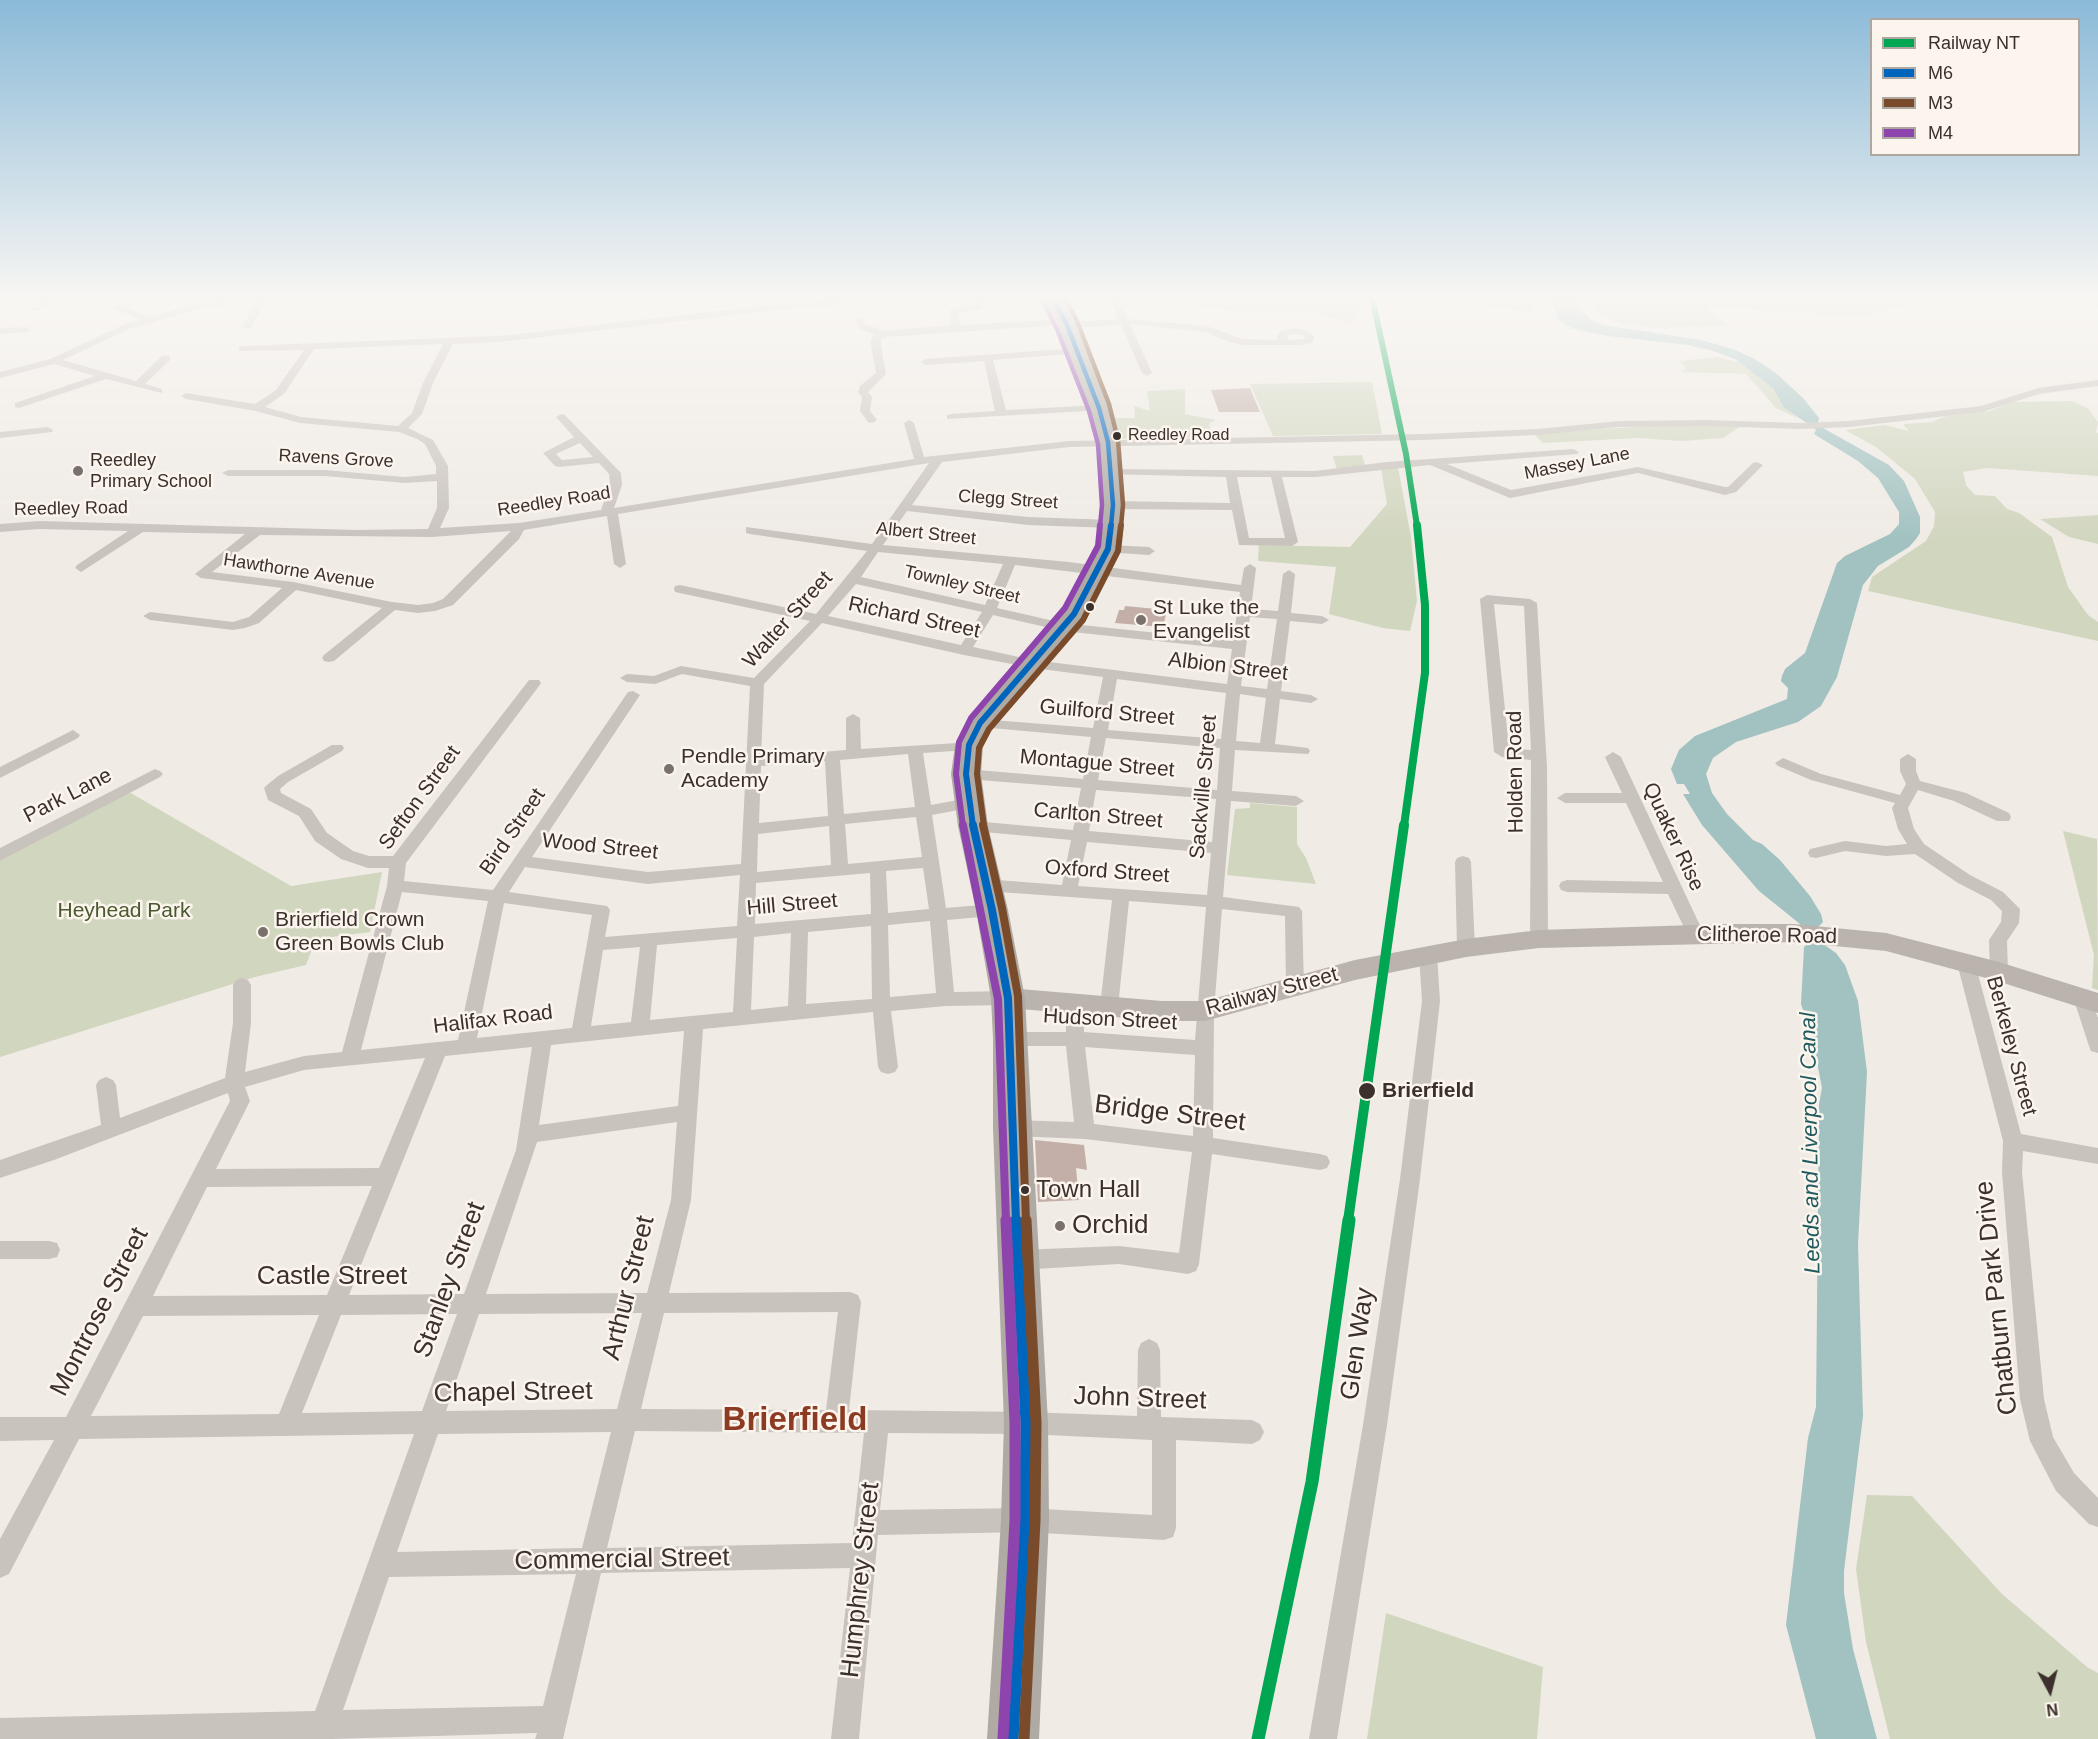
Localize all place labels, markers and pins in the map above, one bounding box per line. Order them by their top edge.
place label: Reedley Road [1128,426,1229,446]
marker: Reedley Road [1111,430,1123,442]
place label: Reedley Primary School [90,450,212,492]
marker: Reedley Primary School [71,464,85,478]
place label: St Luke the Evangelist [1153,595,1259,645]
unlabelled marker [1084,601,1096,613]
marker: St Luke the Evangelist [1134,613,1148,627]
place label: Pendle Primary Academy [681,744,825,794]
marker: Pendle Primary Academy [662,762,676,776]
place label: Brierfield Crown Green Bowls Club [275,907,444,957]
marker: Brierfield Crown Green Bowls Club [256,925,270,939]
place label: Brierfield [1382,1078,1474,1104]
marker: Brierfield [1357,1081,1377,1101]
place label: Town Hall [1036,1176,1140,1204]
marker: Town Hall [1019,1184,1031,1196]
place label: Orchid [1072,1210,1149,1242]
marker: Orchid [1053,1219,1067,1233]

